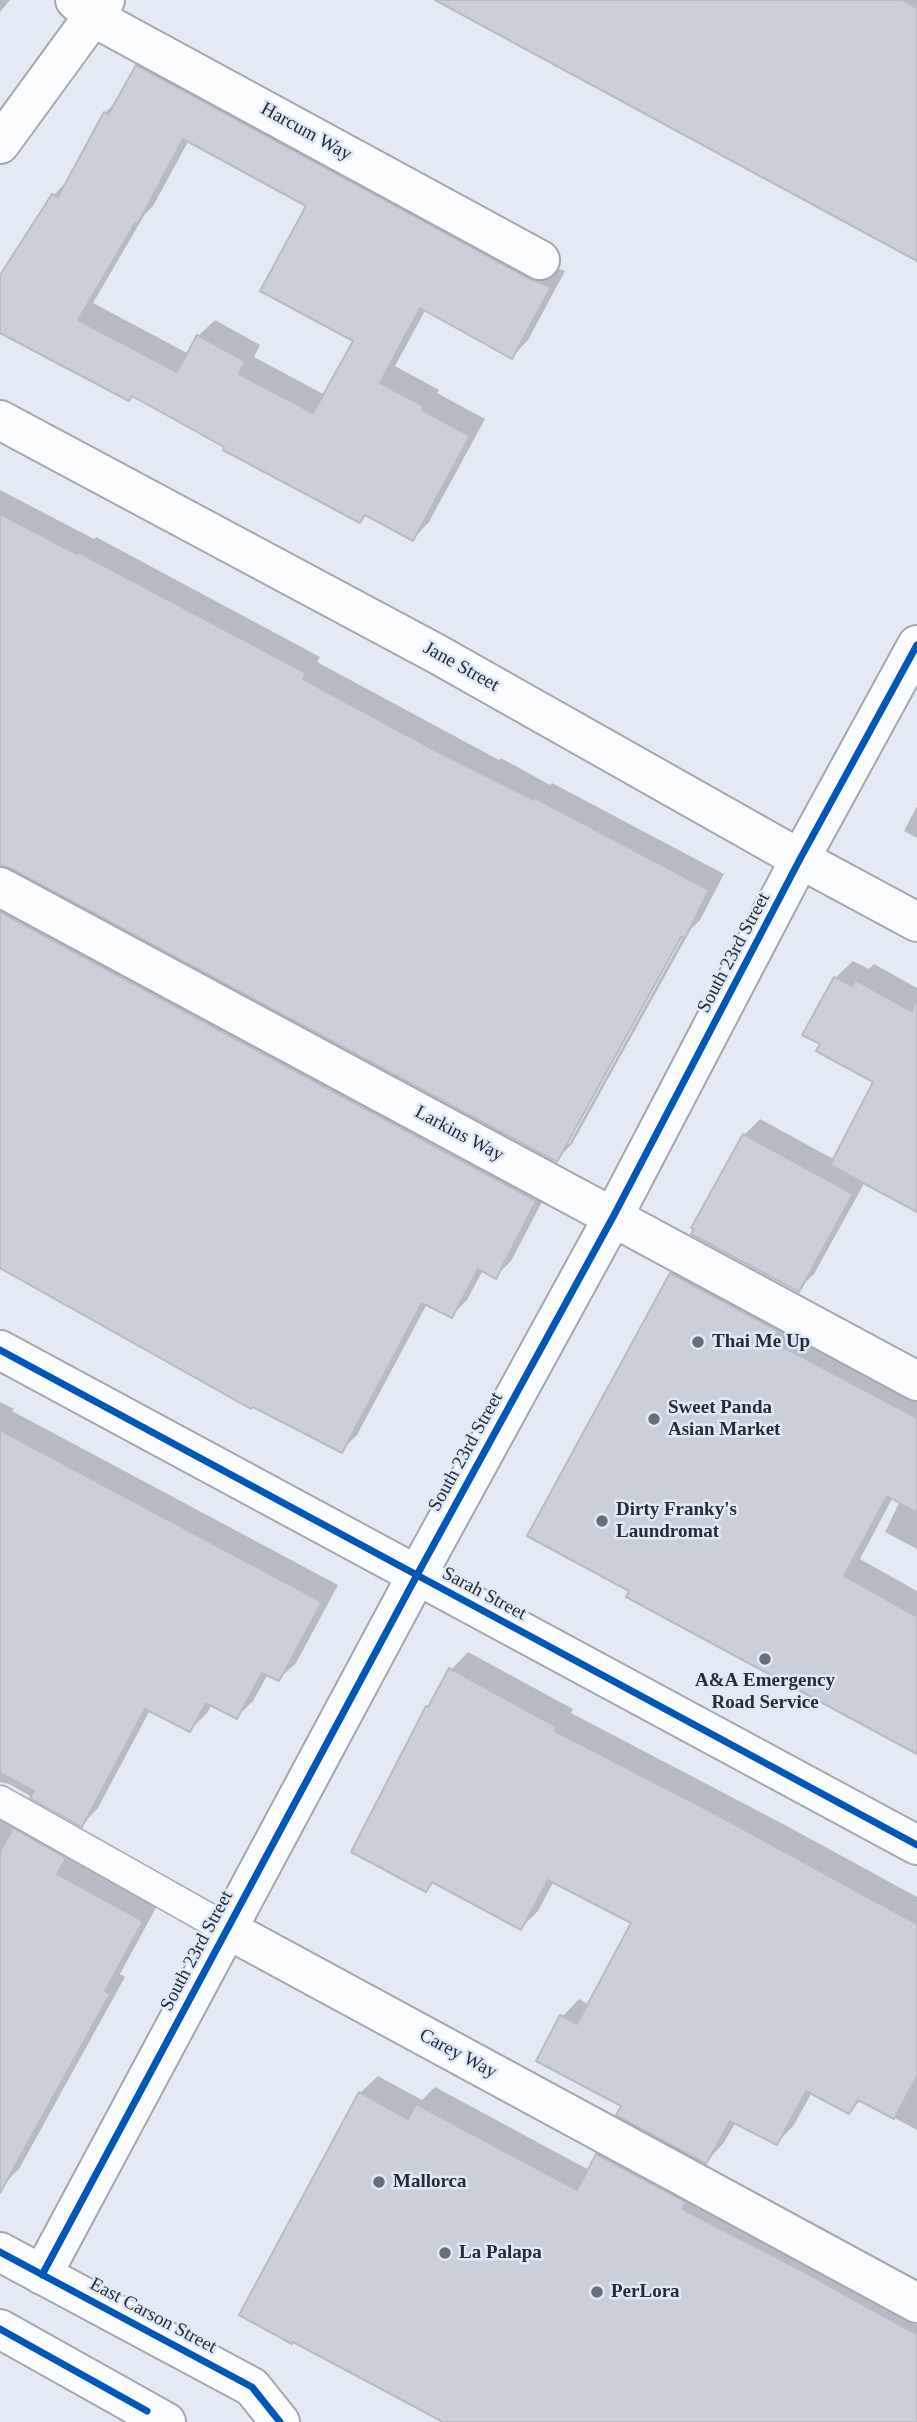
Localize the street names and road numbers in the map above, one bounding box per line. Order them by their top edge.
street label: Harcum Way [257,98,355,166]
street label: Jane Street [419,637,503,697]
street label: South 23rd Street [693,889,775,1017]
street label: Larkins Way [411,1101,507,1167]
street label: South 23rd Street [424,1388,508,1516]
street label: Sarah Street [438,1562,530,1626]
street label: South 23rd Street [156,1887,238,2015]
street label: Carey Way [415,2024,501,2084]
street label: East Carson Street [86,2273,220,2359]

